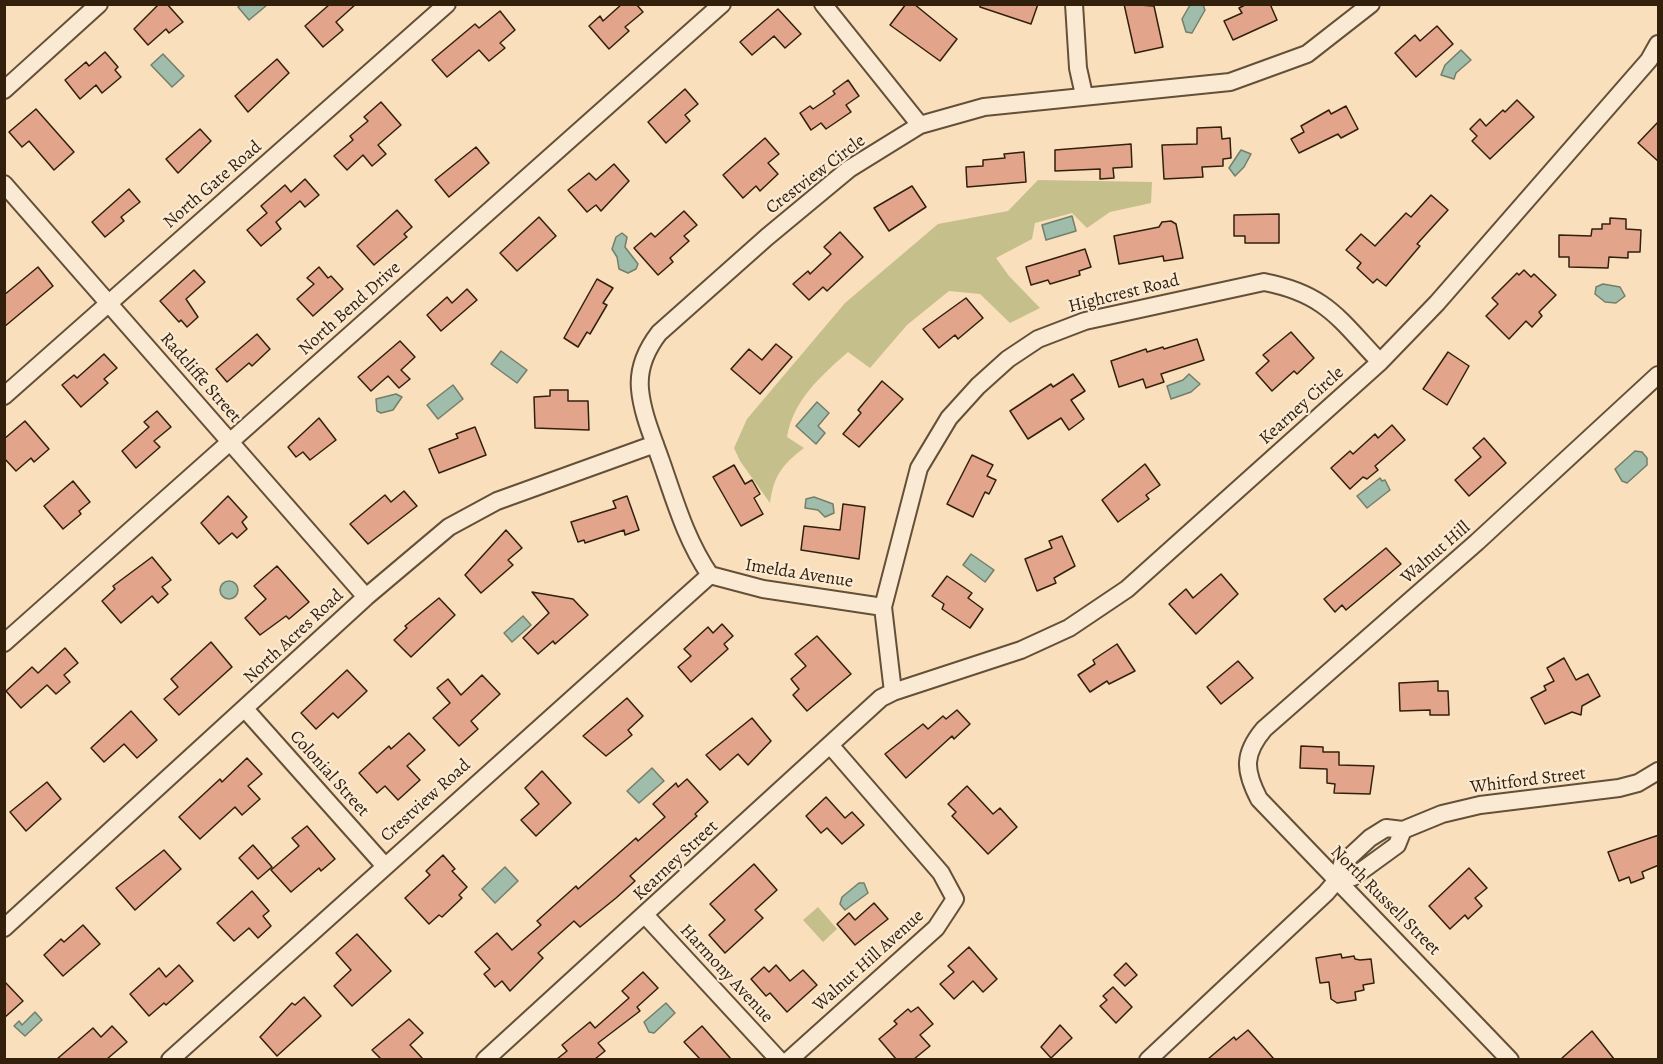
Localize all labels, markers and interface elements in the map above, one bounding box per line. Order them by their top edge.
street label: Crestview Circle [762,131,870,219]
street label: North Gate Road [160,137,266,233]
street label: North Bend Drive [295,258,405,360]
street label: Highcrest Road [1066,270,1182,318]
street label: Radcliffe Street [155,328,245,428]
street label: Kearney Circle [1255,362,1349,450]
street label: Walnut Hill [1397,517,1475,589]
street label: Imelda Avenue [743,555,855,593]
street label: North Acres Road [240,585,348,689]
street label: Colonial Street [285,726,373,822]
street label: Crestview Road [377,755,475,847]
street label: Whitford Street [1469,763,1587,799]
street label: Kearney Street [629,816,723,906]
street label: North Russell Street [1325,841,1445,961]
street label: Walnut Hill Avenue [809,906,929,1016]
street label: Harmony Avenue [675,920,777,1028]

